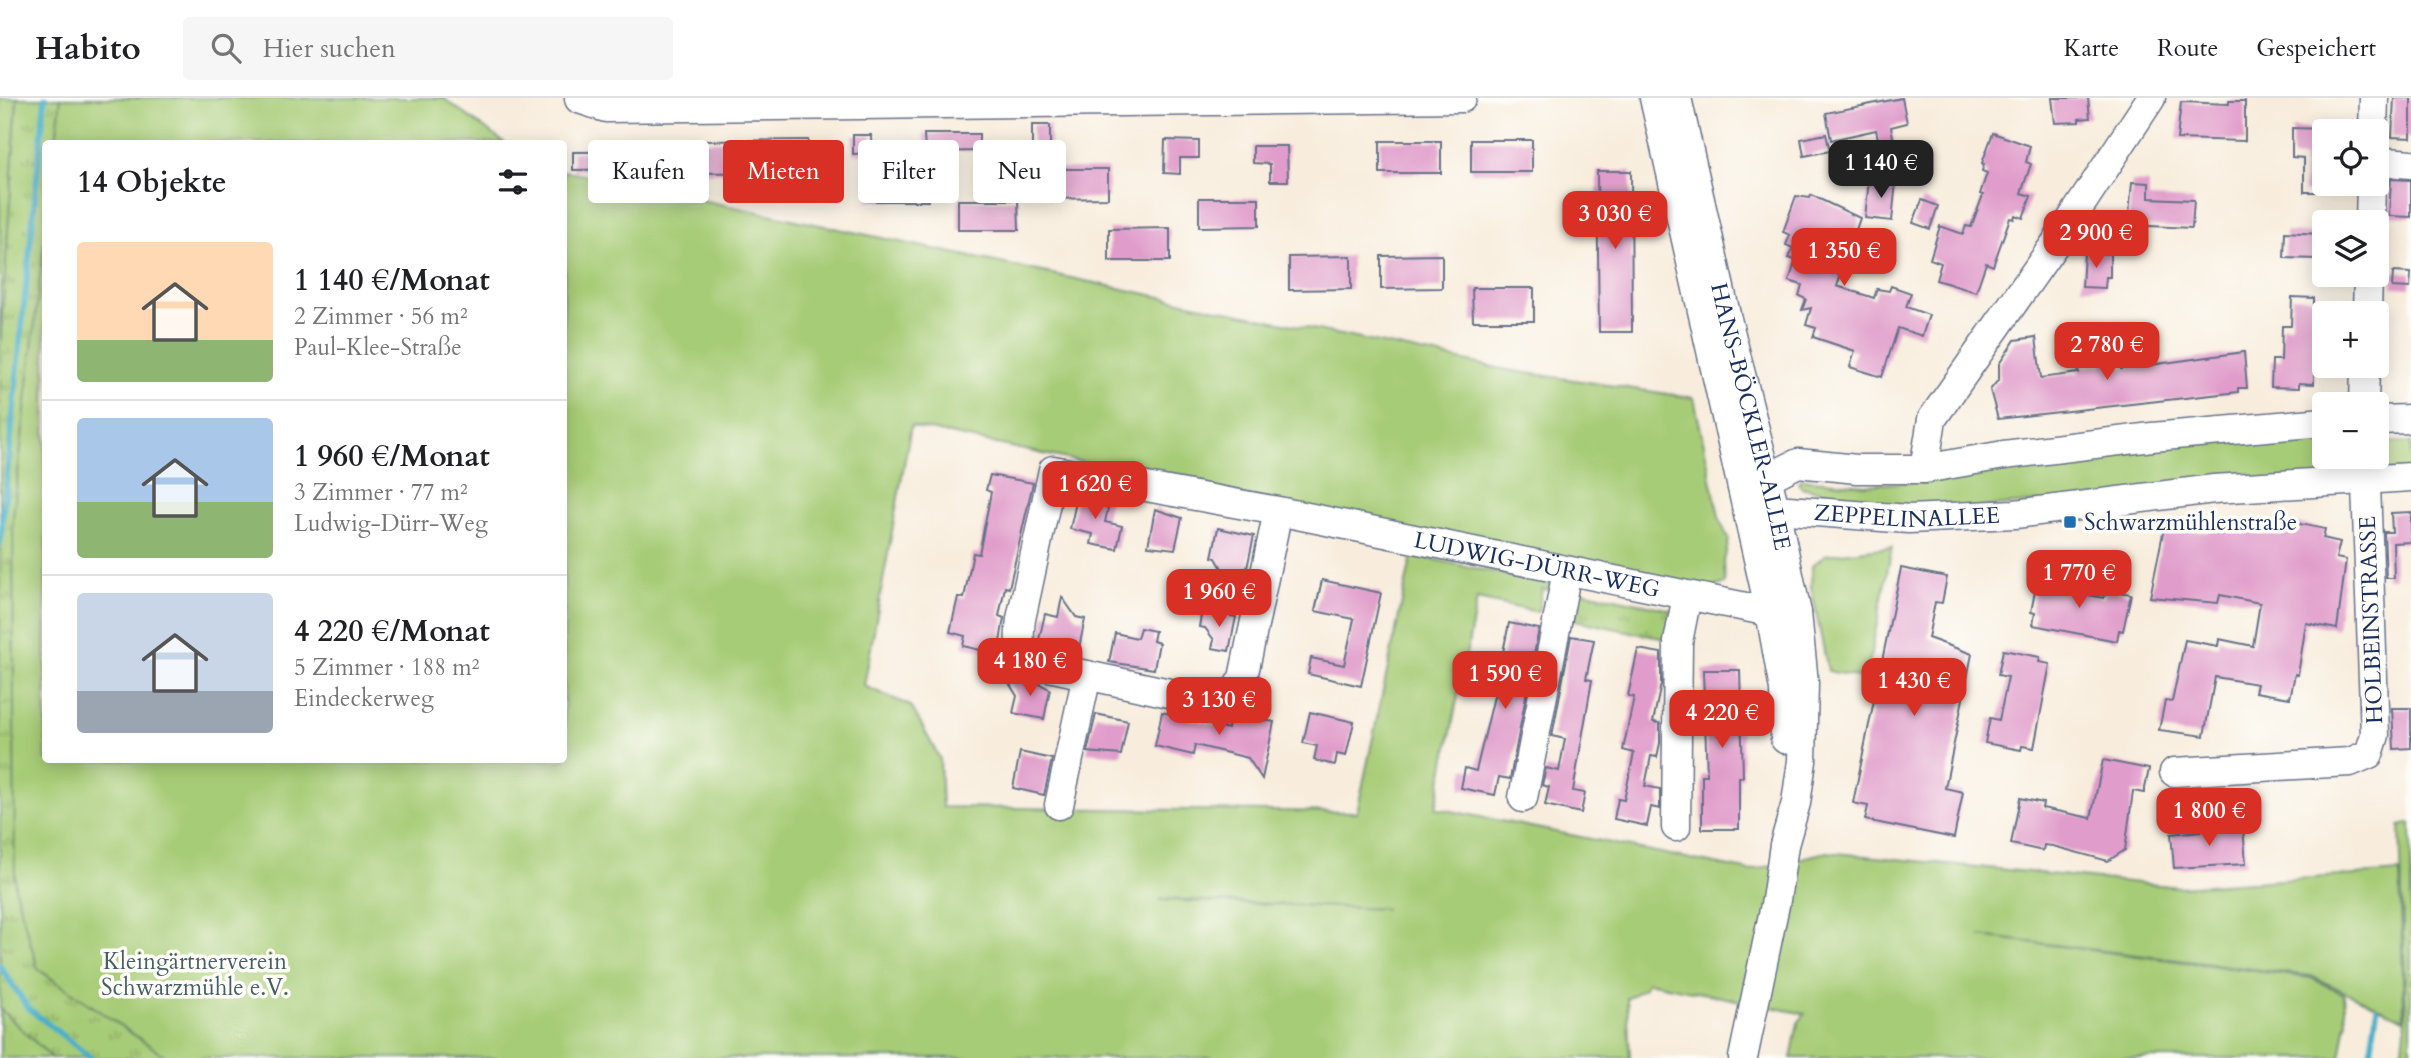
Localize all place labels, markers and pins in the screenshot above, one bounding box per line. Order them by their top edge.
pin: 1 140 € [1816,140,1946,200]
pin: 3 030 € [1550,192,1680,251]
pin: 2 900 € [2031,211,2161,270]
pin: 1 350 € [1779,228,1909,288]
pin: 2 780 € [2042,322,2172,382]
pin: 1 620 € [1030,462,1160,521]
place label: Schwarzmühlenstraße [2084,507,2297,538]
marker: Schwarzmühlenstraße [2062,514,2078,530]
pin: 1 770 € [2014,550,2144,610]
pin: 1 960 € [1154,570,1284,629]
pin: 4 180 € [965,638,1095,698]
pin: 1 590 € [1440,652,1570,711]
pin: 1 430 € [1849,658,1979,718]
pin: 3 130 € [1154,678,1284,737]
pin: 4 220 € [1657,690,1787,750]
pin: 1 800 € [2144,788,2274,848]

